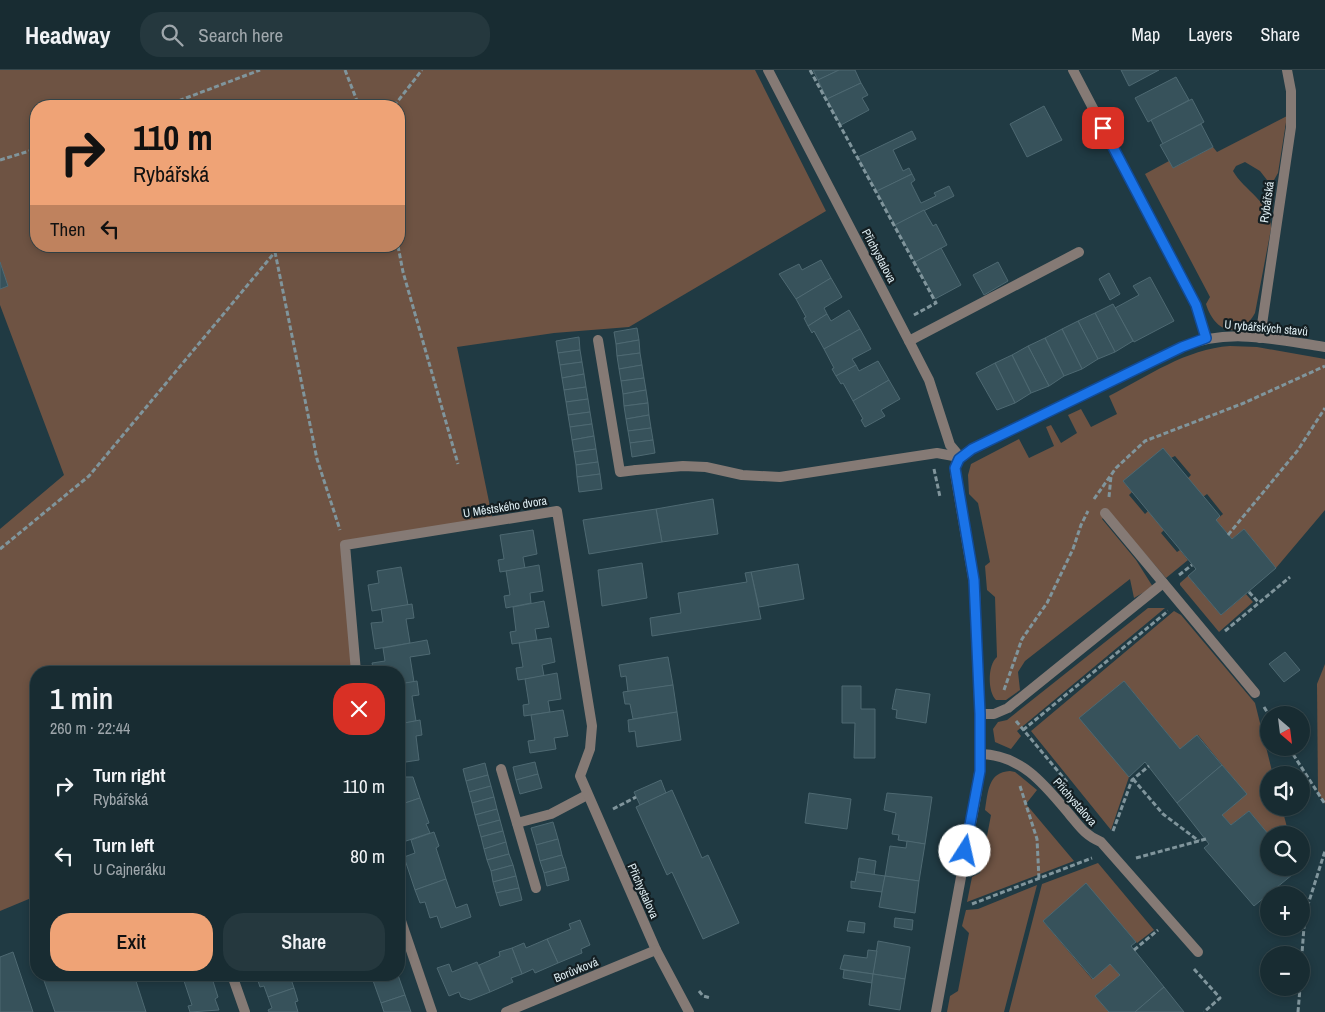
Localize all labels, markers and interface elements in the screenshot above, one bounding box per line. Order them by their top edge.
search box [140,12,490,57]
text: Headway [25,19,110,51]
icon: search [158,21,186,49]
text: Search here [198,22,283,48]
text: Map [1132,22,1160,47]
text: Layers [1188,22,1233,47]
text: Share [1261,22,1300,47]
pin [1082,107,1124,149]
text: 110 m [133,114,213,161]
icon: arrive [1089,114,1117,142]
icon: right [50,120,115,185]
text: Rybářská [133,159,209,189]
street label: Rybářská [1256,180,1278,224]
icon: left [96,215,124,243]
text: Then [50,216,86,242]
street label: Přichystalova [858,226,900,286]
street label: U rybářských stavů [1224,316,1308,340]
street label: U Městského dvora [462,492,549,522]
text: 1 min [50,678,113,718]
button: close [333,683,385,735]
north arrow [1260,706,1310,756]
map controls [1260,706,1310,996]
text: 260 m · 22:44 [50,717,130,739]
text: Turn right [93,762,165,788]
button: sound [1260,766,1310,816]
icon: right [50,772,78,800]
text: 110 m [343,773,385,799]
street label: Přichystalova [1050,774,1101,830]
text: Rybářská [93,788,148,810]
position arrow [938,824,990,876]
button: search [1260,826,1310,876]
text: Turn left [93,832,154,858]
icon: left [50,842,78,870]
text: 80 m [350,843,385,869]
text: U Cajneráku [93,858,166,880]
street label: Přichystalova [624,861,663,922]
button: + [1260,886,1310,936]
button: Exit [50,913,213,971]
button: Share [223,913,385,971]
button: − [1260,946,1310,996]
street label: Borůvková [551,954,601,986]

